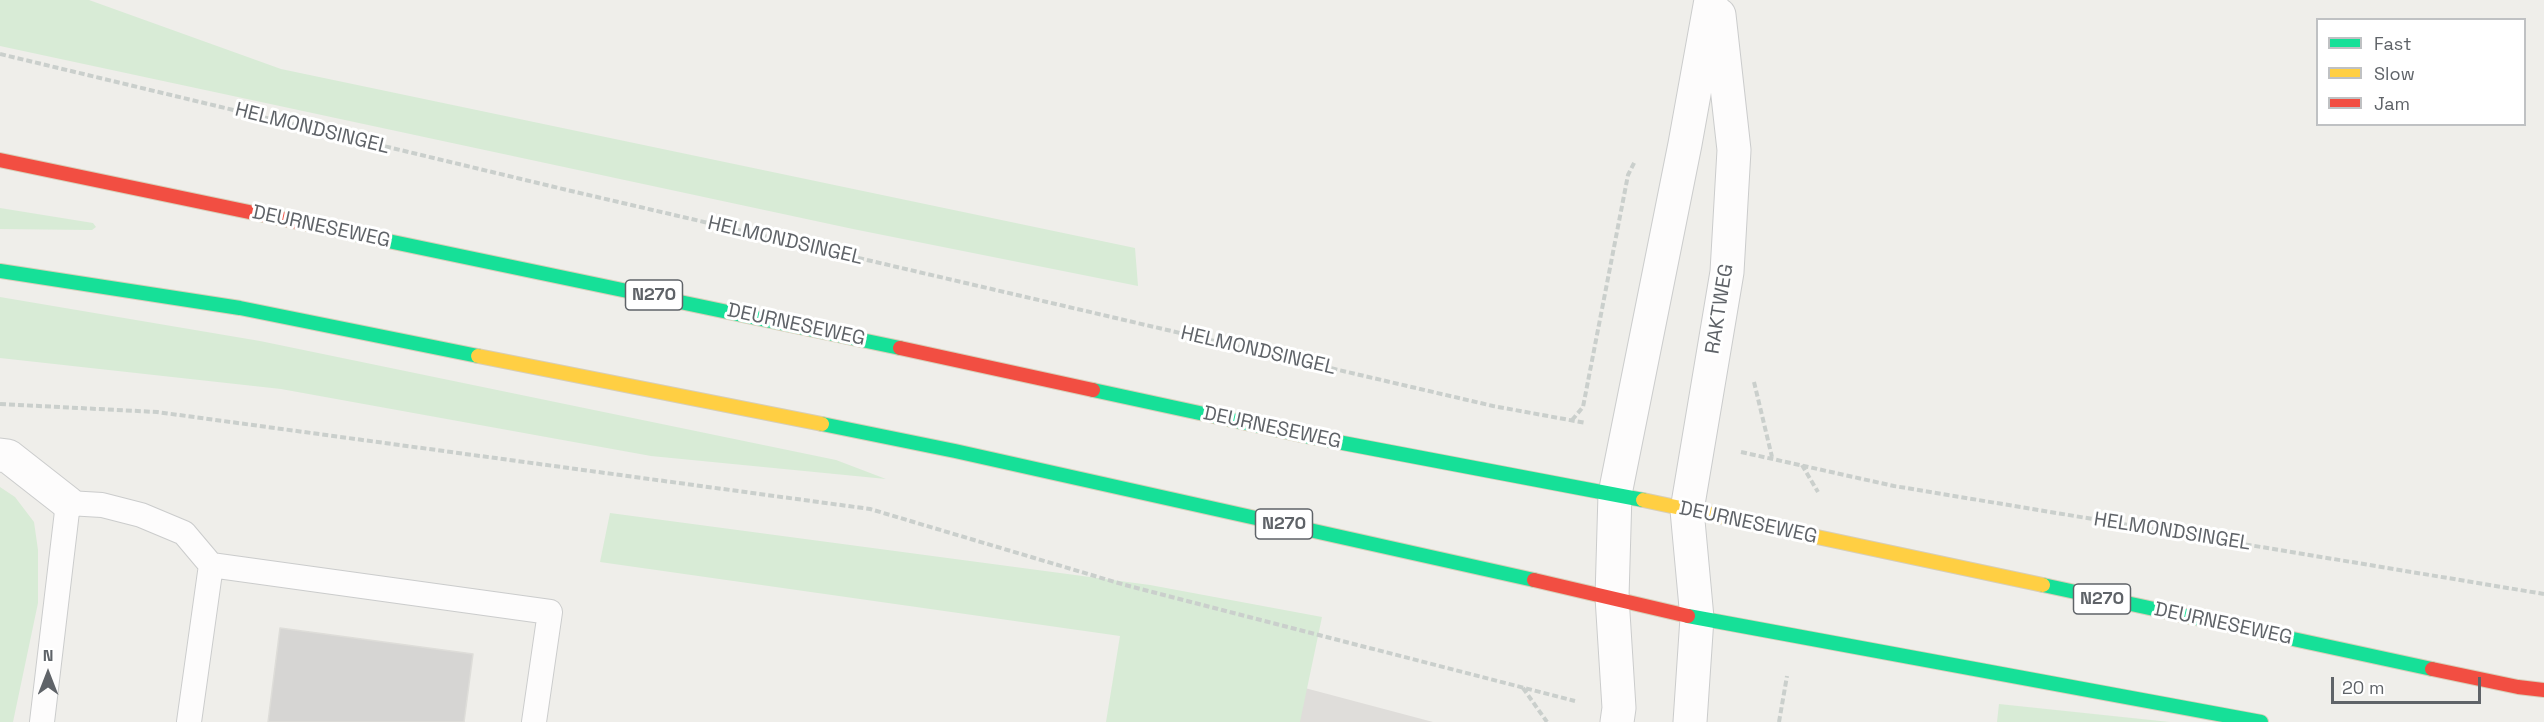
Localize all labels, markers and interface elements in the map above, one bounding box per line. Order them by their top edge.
legend [2316,18,2526,126]
text: Fast [2374,32,2411,55]
text: Slow [2374,62,2415,85]
text: Jam [2374,92,2410,115]
street label: HELMONDSINGEL [232,98,392,160]
street label: DEURNESEWEG [250,201,392,253]
street label: HELMONDSINGEL [705,212,865,270]
street label: RAKTWEG [1701,262,1739,356]
road number: N270 [626,280,682,310]
street label: DEURNESEWEG [725,299,867,351]
street label: HELMONDSINGEL [1178,322,1338,380]
street label: DEURNESEWEG [1201,402,1343,454]
street label: DEURNESEWEG [1677,497,1819,549]
street label: HELMONDSINGEL [2092,508,2252,556]
road number: N270 [1256,509,1312,539]
road number: N270 [2074,584,2130,614]
street label: DEURNESEWEG [2152,598,2294,650]
north arrow [18,644,78,704]
text: N [43,645,53,666]
scale bar [2334,665,2484,703]
text: 20 m [2342,676,2385,699]

